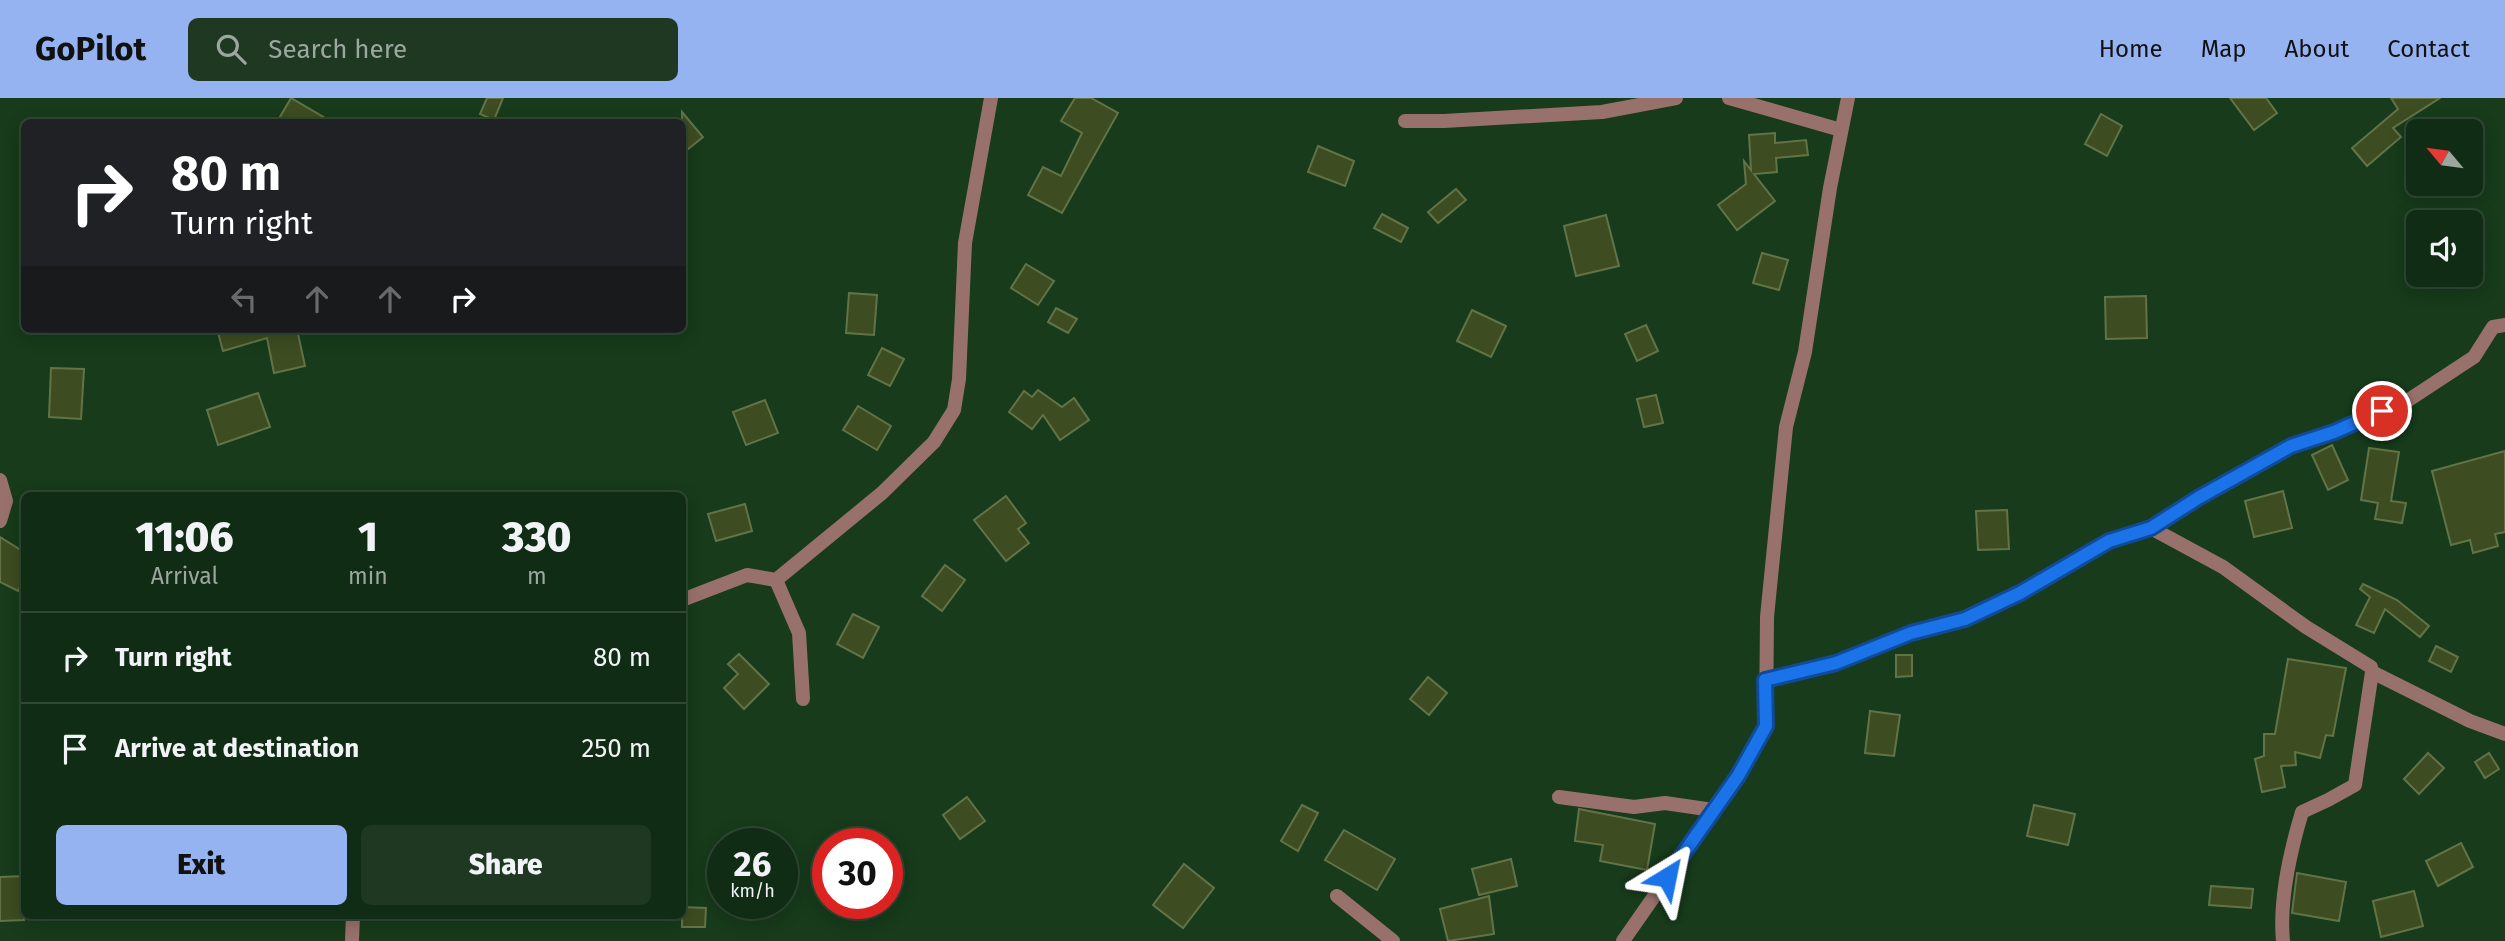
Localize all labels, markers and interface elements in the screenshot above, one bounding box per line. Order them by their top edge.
search box [188,18,678,81]
text: GoPilot [35,29,146,69]
icon: search [212,30,250,68]
text: Search here [268,34,407,65]
text: Home [2099,35,2163,63]
text: Map [2201,35,2247,63]
text: About [2285,35,2349,63]
text: Contact [2387,35,2470,63]
north arrow [2406,119,2483,196]
map controls [2406,119,2483,287]
text: 80 m [171,144,281,203]
icon: right [56,147,147,238]
text: Turn right [171,204,313,242]
button: sound [2406,210,2483,287]
icon: left [225,280,263,318]
icon: ahead [298,280,336,318]
icon: ahead [371,280,409,318]
icon: right [444,280,482,318]
pin [2352,381,2412,441]
icon: arrive [2363,392,2401,430]
text: 11:06 [136,512,234,562]
text: 1 [358,512,378,562]
text: 330 [502,512,571,562]
text: Arrival [151,562,218,590]
text: min [348,562,388,590]
text: m [527,562,547,590]
icon: right [56,639,94,677]
text: Turn right [115,642,232,673]
text: 80 m [593,642,651,673]
icon: arrive [56,730,94,768]
text: Arrive at destination [115,733,359,764]
text: 250 m [581,733,651,764]
button: Exit [56,825,347,905]
button: Share [361,825,651,905]
speed limit sign: 30 [812,828,903,919]
position arrow [1630,840,1704,914]
text: 26 [734,843,771,885]
text: km/h [730,880,775,902]

